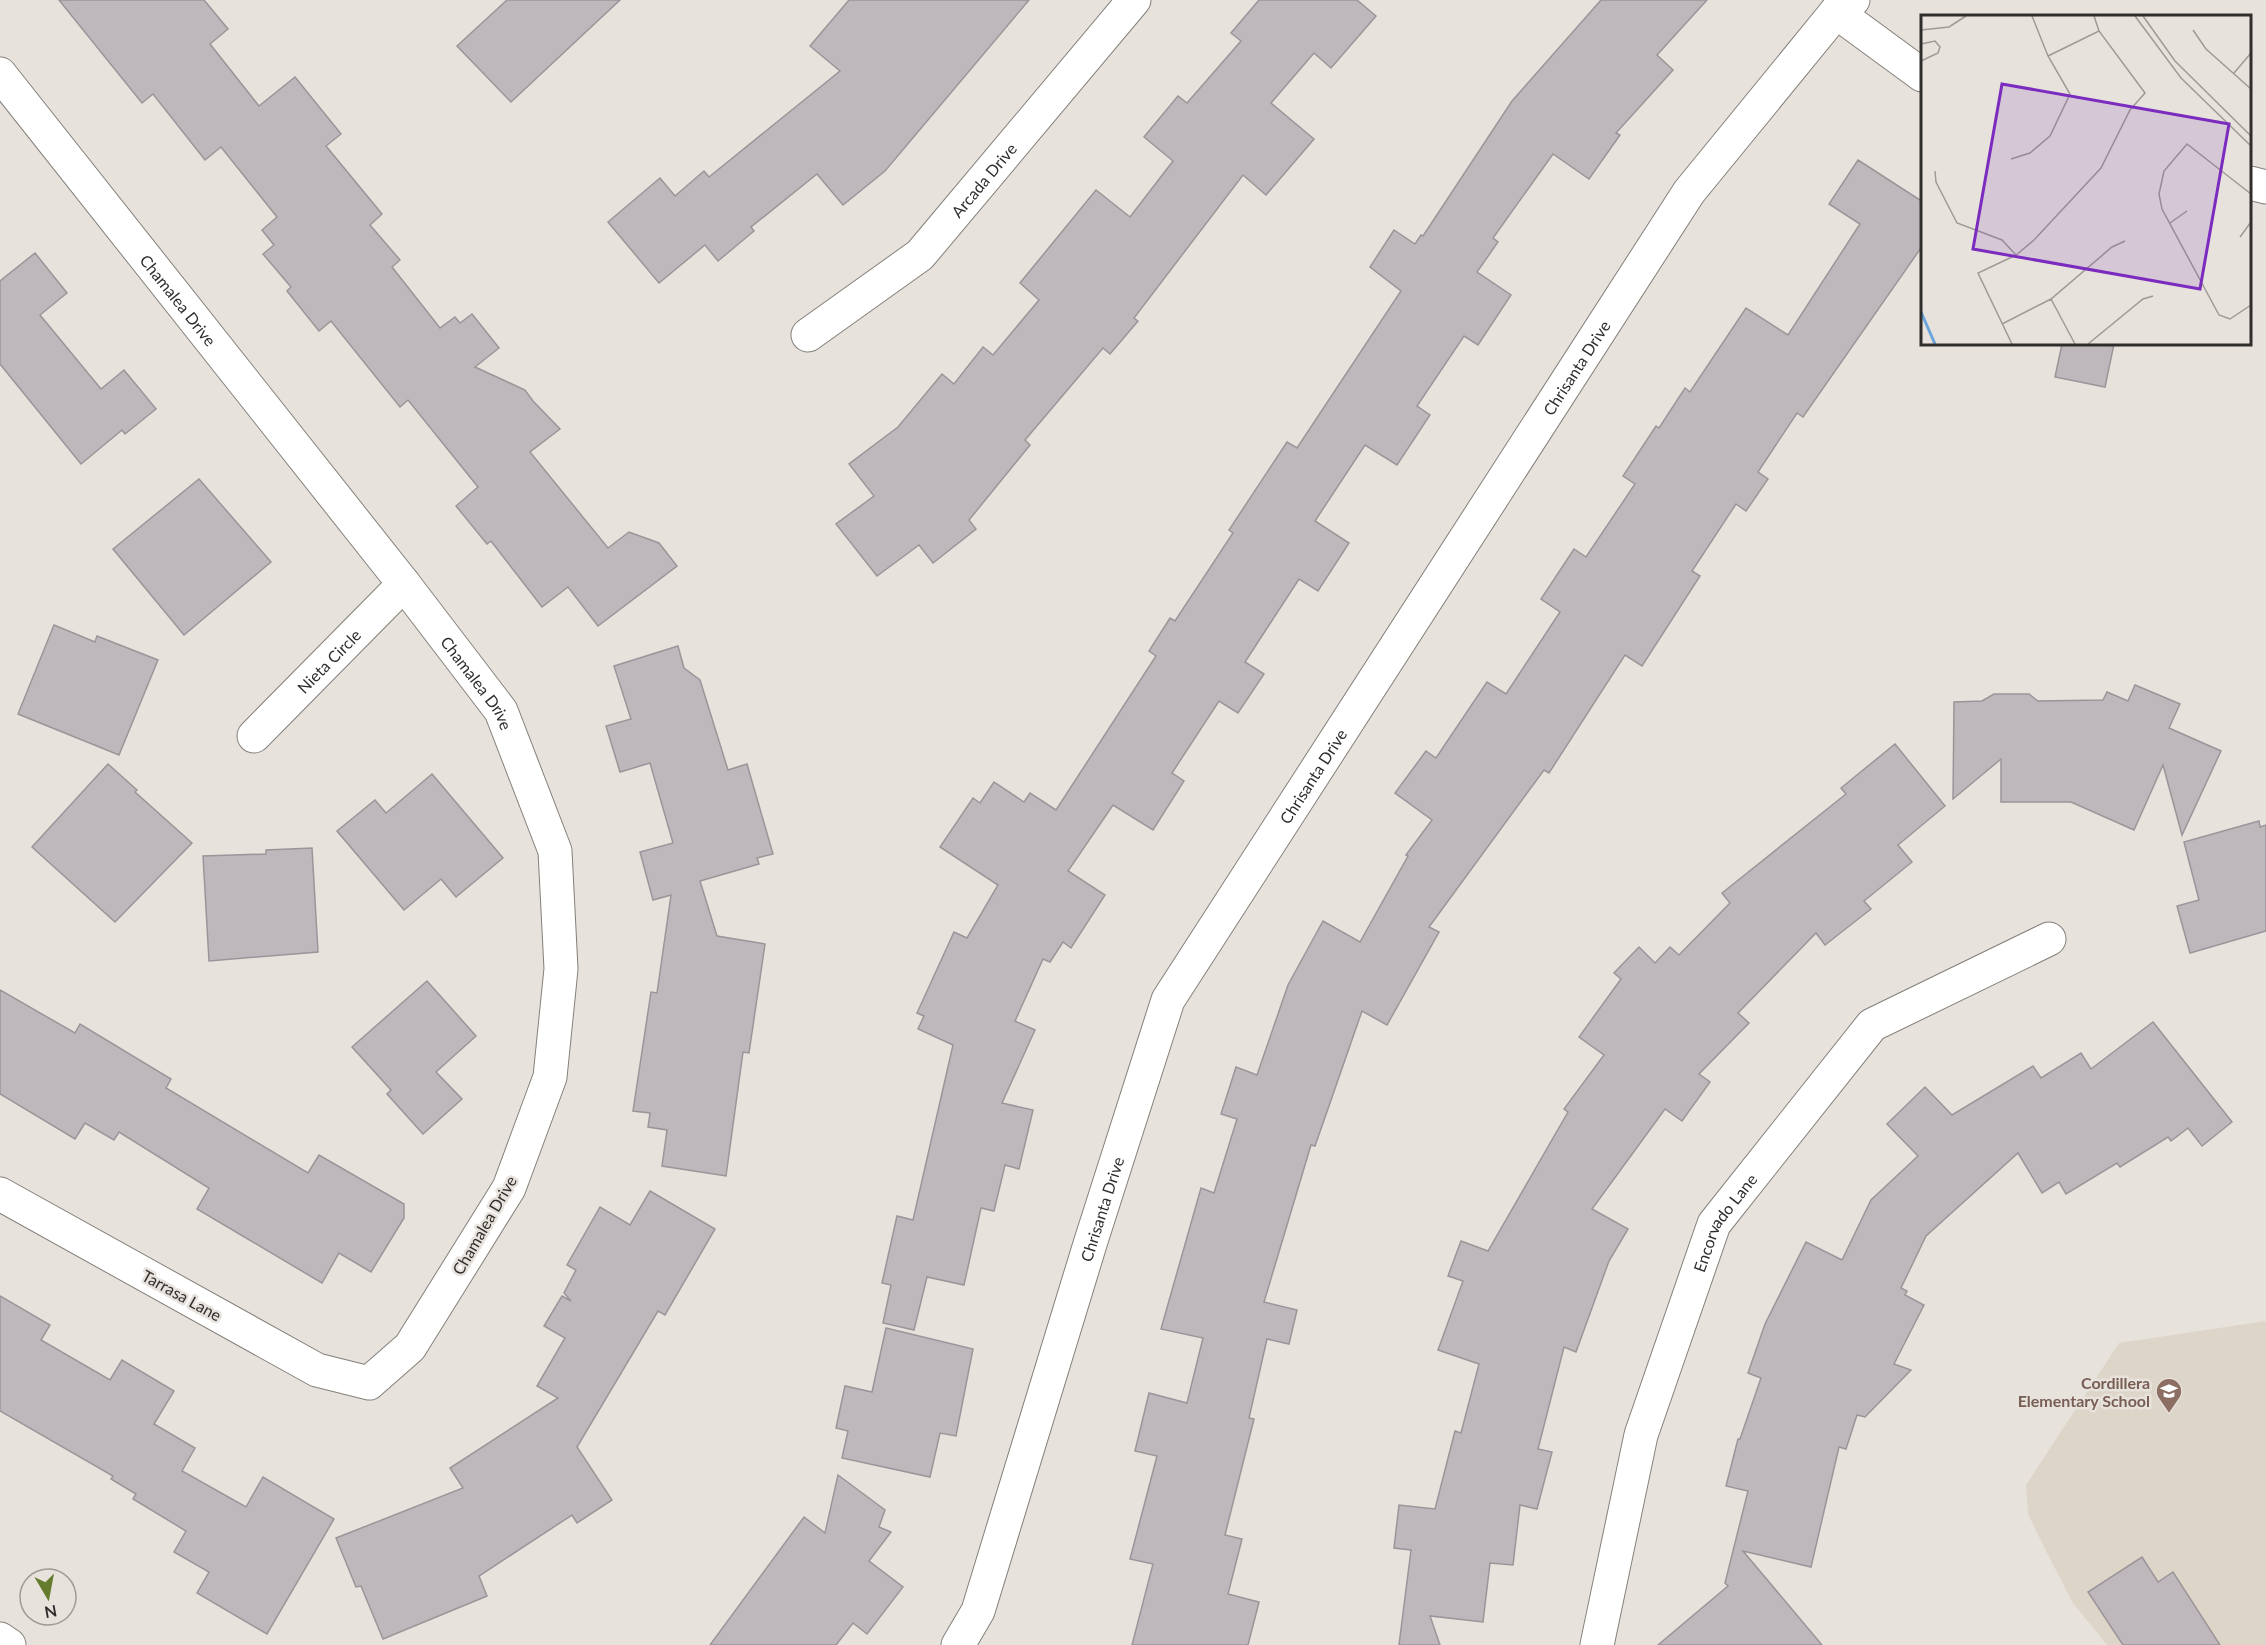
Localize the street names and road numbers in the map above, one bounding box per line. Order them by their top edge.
street label: Arcada Drive [947,139,1020,221]
street label: Chamalea Drive [137,250,221,349]
street label: Chrisanta Drive [1538,316,1613,418]
street label: Nieta Circle [293,625,364,696]
street label: Chamalea Drive [438,632,517,732]
street label: Chrisanta Drive [1275,725,1350,827]
street label: Chrisanta Drive [1076,1154,1127,1264]
street label: Encorvado Lane [1689,1169,1760,1274]
street label: Chamalea Drive [448,1172,520,1278]
street label: Tarrasa Lane [139,1265,225,1325]

